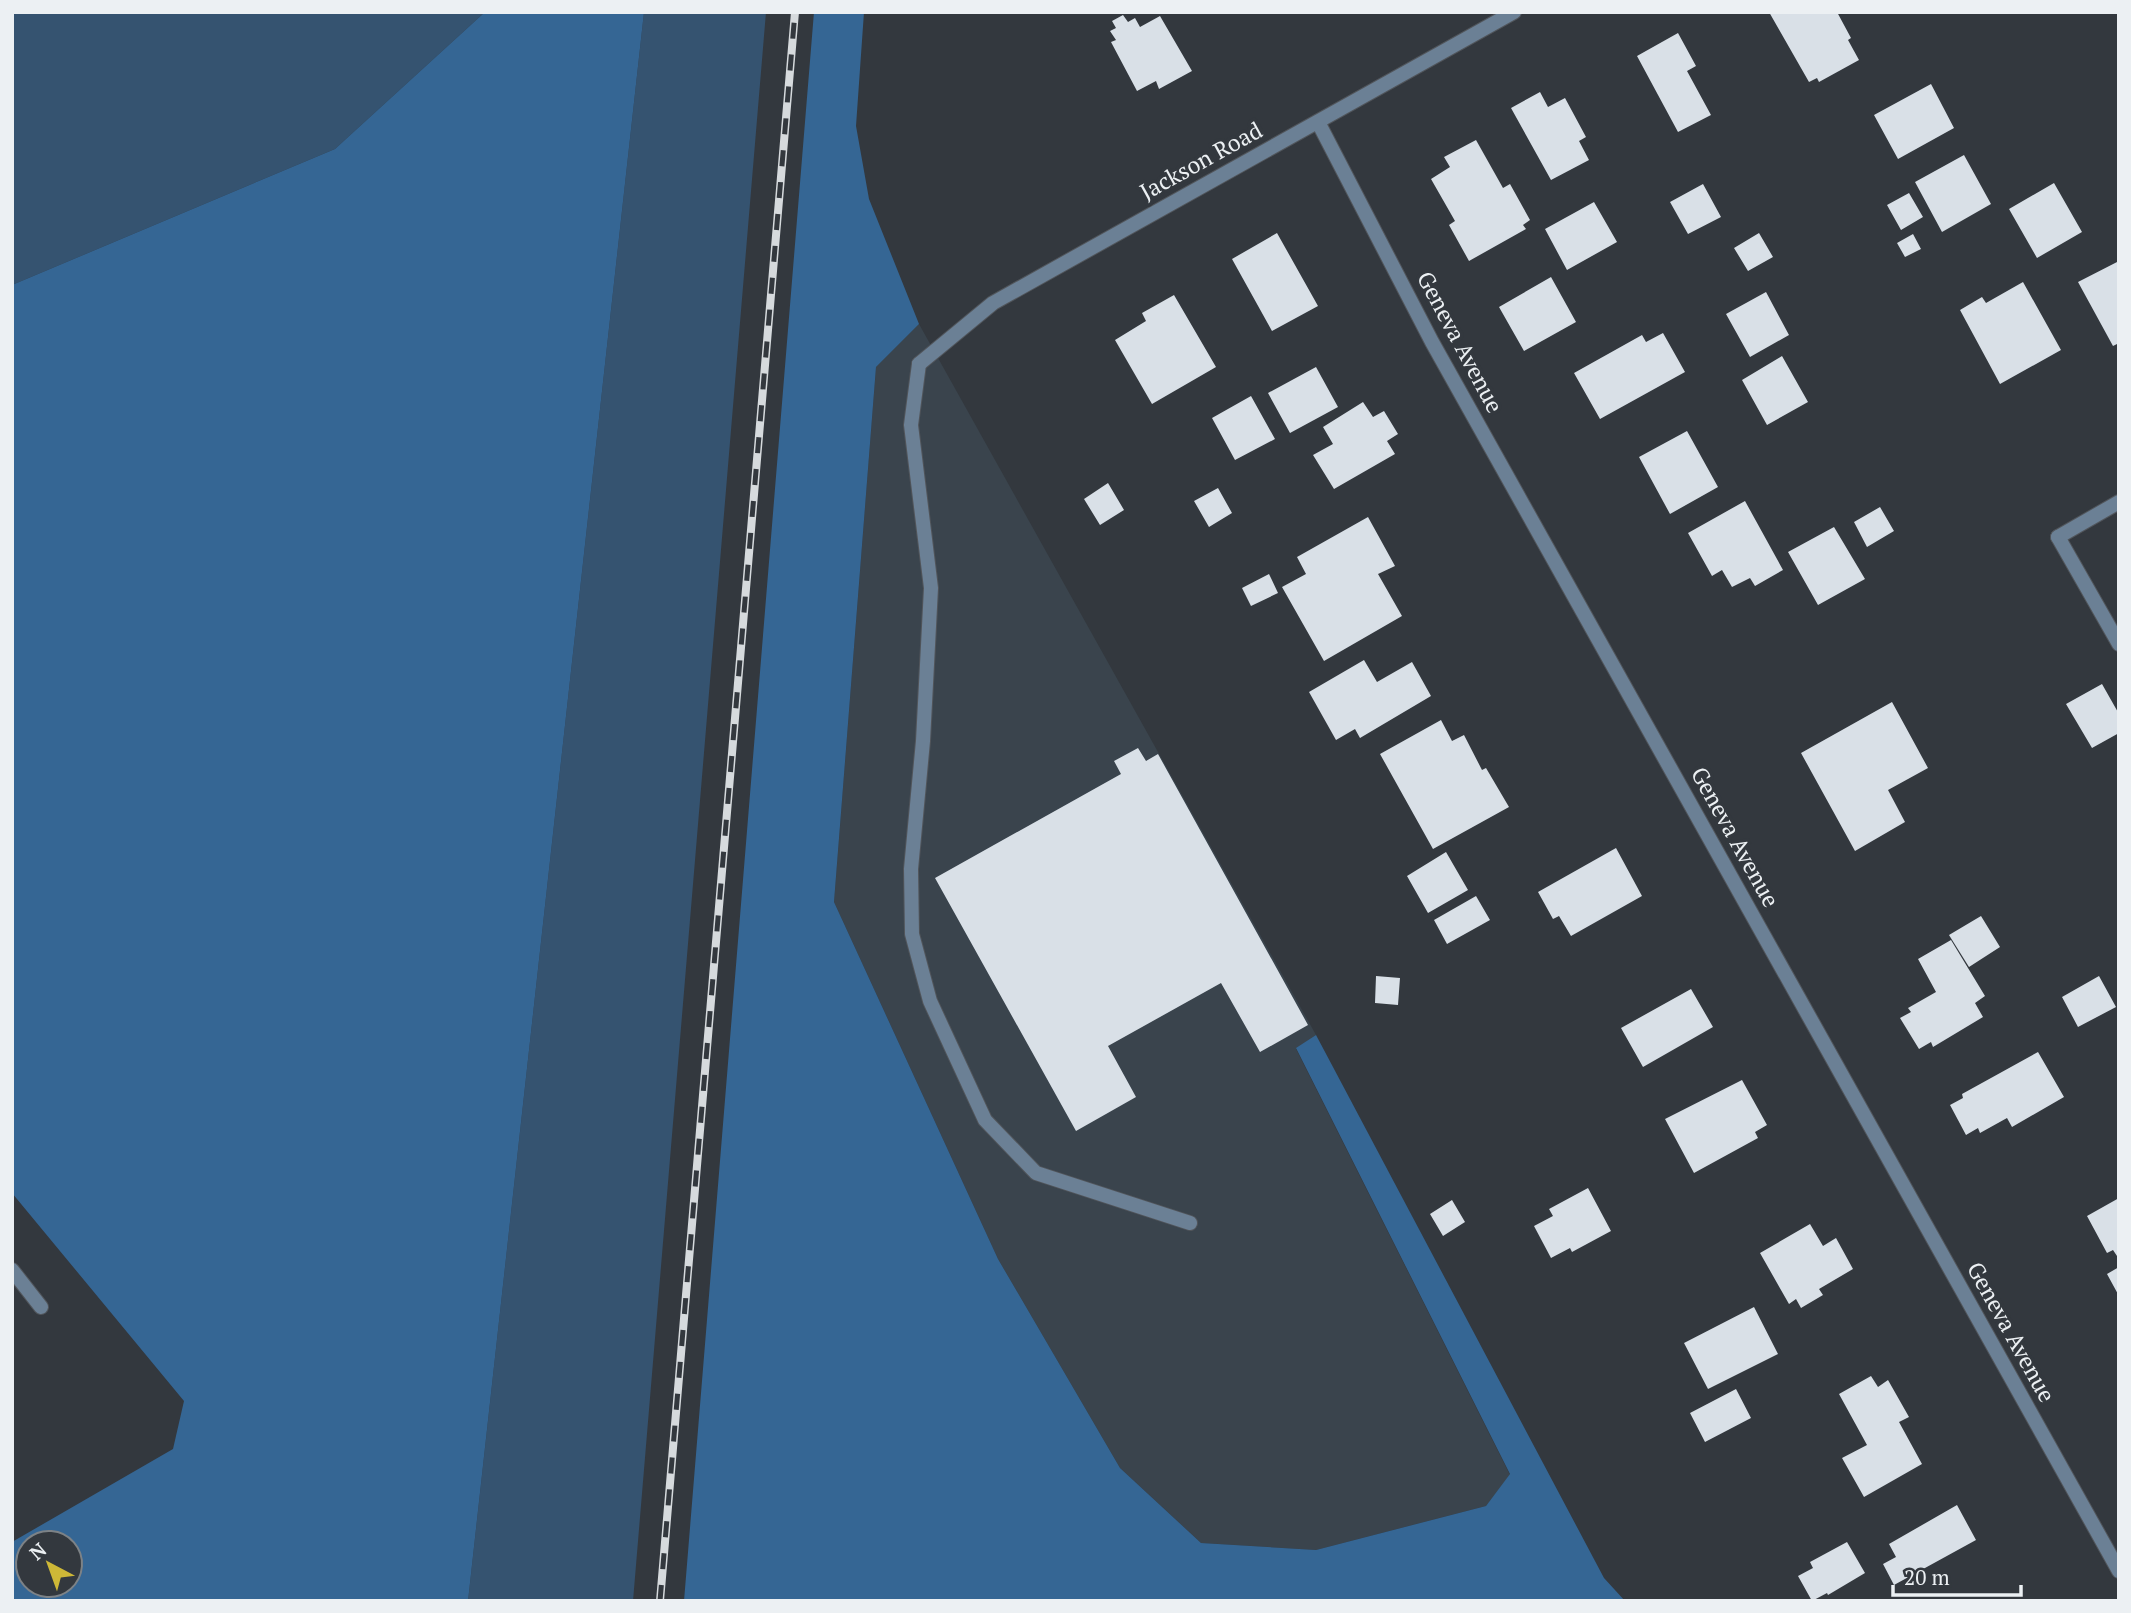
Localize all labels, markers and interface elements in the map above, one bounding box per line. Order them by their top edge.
street label: Jackson Road [1134,114,1268,207]
street label: Geneva Avenue [1410,266,1511,418]
street label: Geneva Avenue [1684,761,1787,912]
street label: Geneva Avenue [1960,1256,2063,1407]
north arrow [14,1529,84,1599]
text: N [24,1536,52,1565]
scale bar [1893,1554,2021,1598]
text: 20 m [1904,1563,1950,1591]

